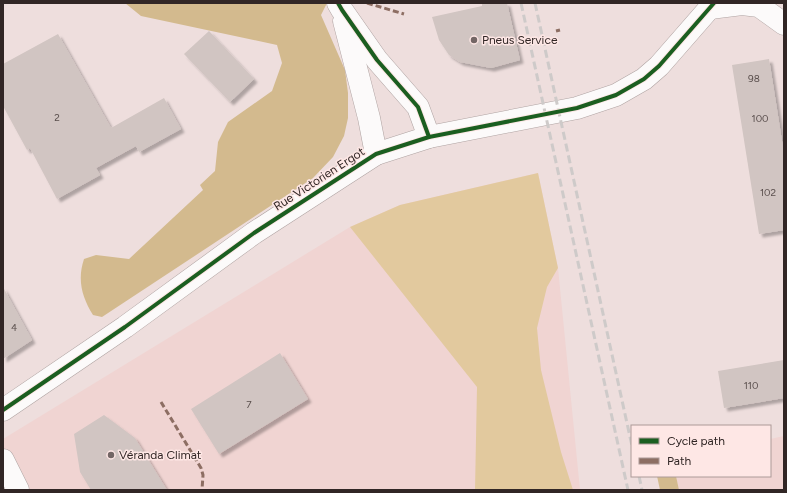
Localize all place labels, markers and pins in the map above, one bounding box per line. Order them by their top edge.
place label: Pneus Service [482,33,558,47]
marker: Pneus Service [469,35,479,45]
place label: Véranda Climat [119,448,202,462]
marker: Véranda Climat [106,450,116,460]

